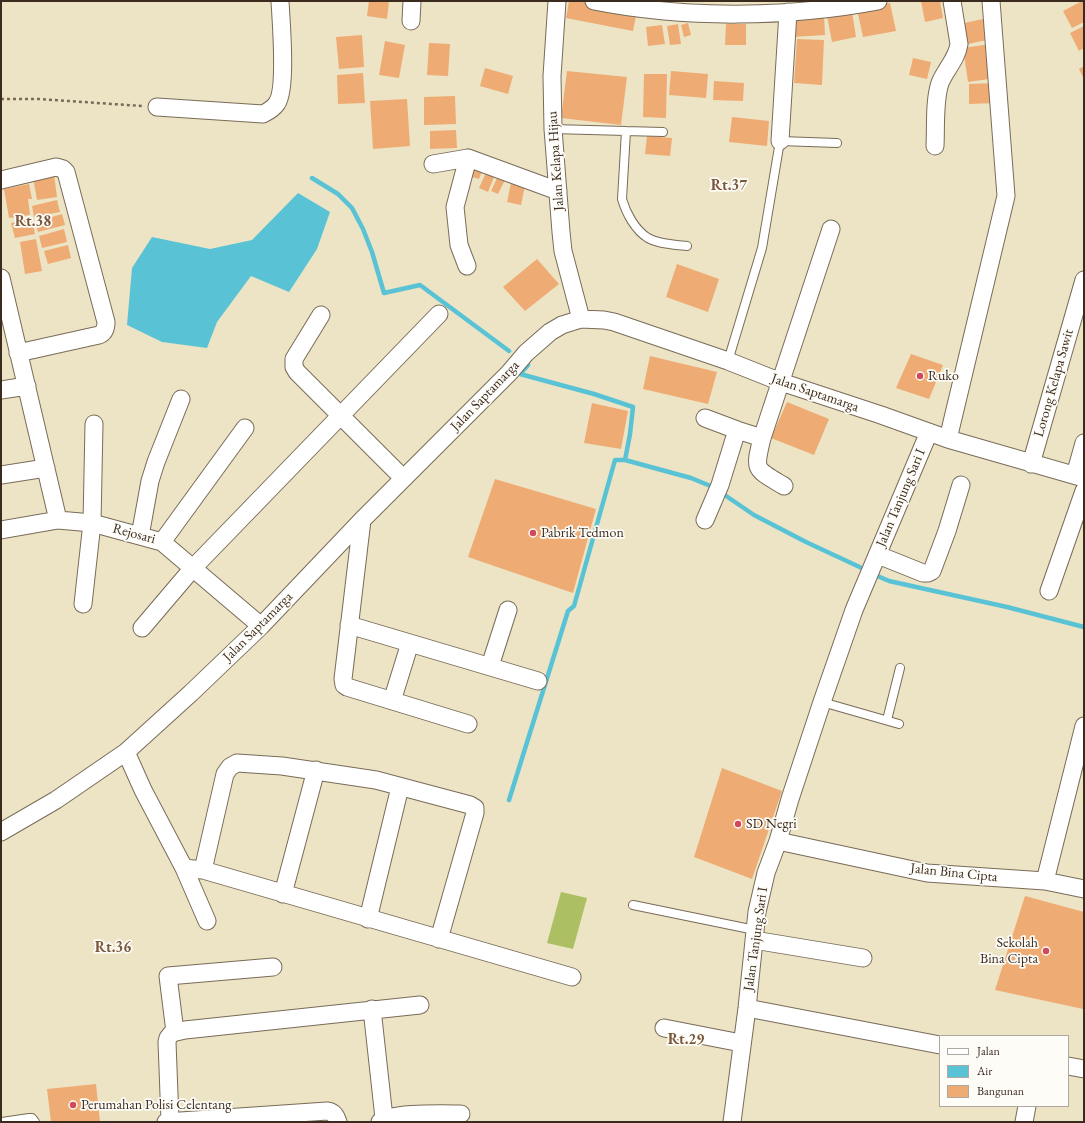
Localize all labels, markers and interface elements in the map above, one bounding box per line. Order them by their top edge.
street label: Jalan Kelapa Hijau [544,111,568,211]
district label: Rt.37 [711,177,747,195]
district label: Rt.38 [15,213,51,231]
street label: Lorong Kelapa Sawit [1031,327,1077,439]
street label: Jalan Saptamarga [447,357,523,435]
place label: Ruko [928,368,959,384]
street label: Jalan Saptamarga [769,370,861,416]
marker: Ruko [915,371,925,381]
street label: Jalan Tanjung Sari I [873,446,929,550]
street label: Rejosari [111,520,157,548]
place label: Pabrik Tedmon [541,525,624,541]
marker: Pabrik Tedmon [528,528,538,538]
street label: Jalan Saptamarga [220,589,296,665]
place label: SD Negri [746,816,797,832]
marker: SD Negri [733,819,743,829]
street label: Jalan Bina Cipta [910,860,998,886]
street label: Jalan Tanjung Sari I [740,886,772,992]
place label: Sekolah Bina Cipta [980,935,1038,968]
district label: Rt.36 [95,939,131,957]
marker: Sekolah Bina Cipta [1041,946,1051,956]
district label: Rt.29 [668,1031,704,1049]
legend [939,1035,1069,1107]
text: Jalan [977,1043,1000,1059]
text: Air [977,1063,992,1079]
text: Bangunan [977,1083,1024,1099]
place label: Perumahan Polisi Celentang [81,1097,231,1113]
marker: Perumahan Polisi Celentang [68,1100,78,1110]

